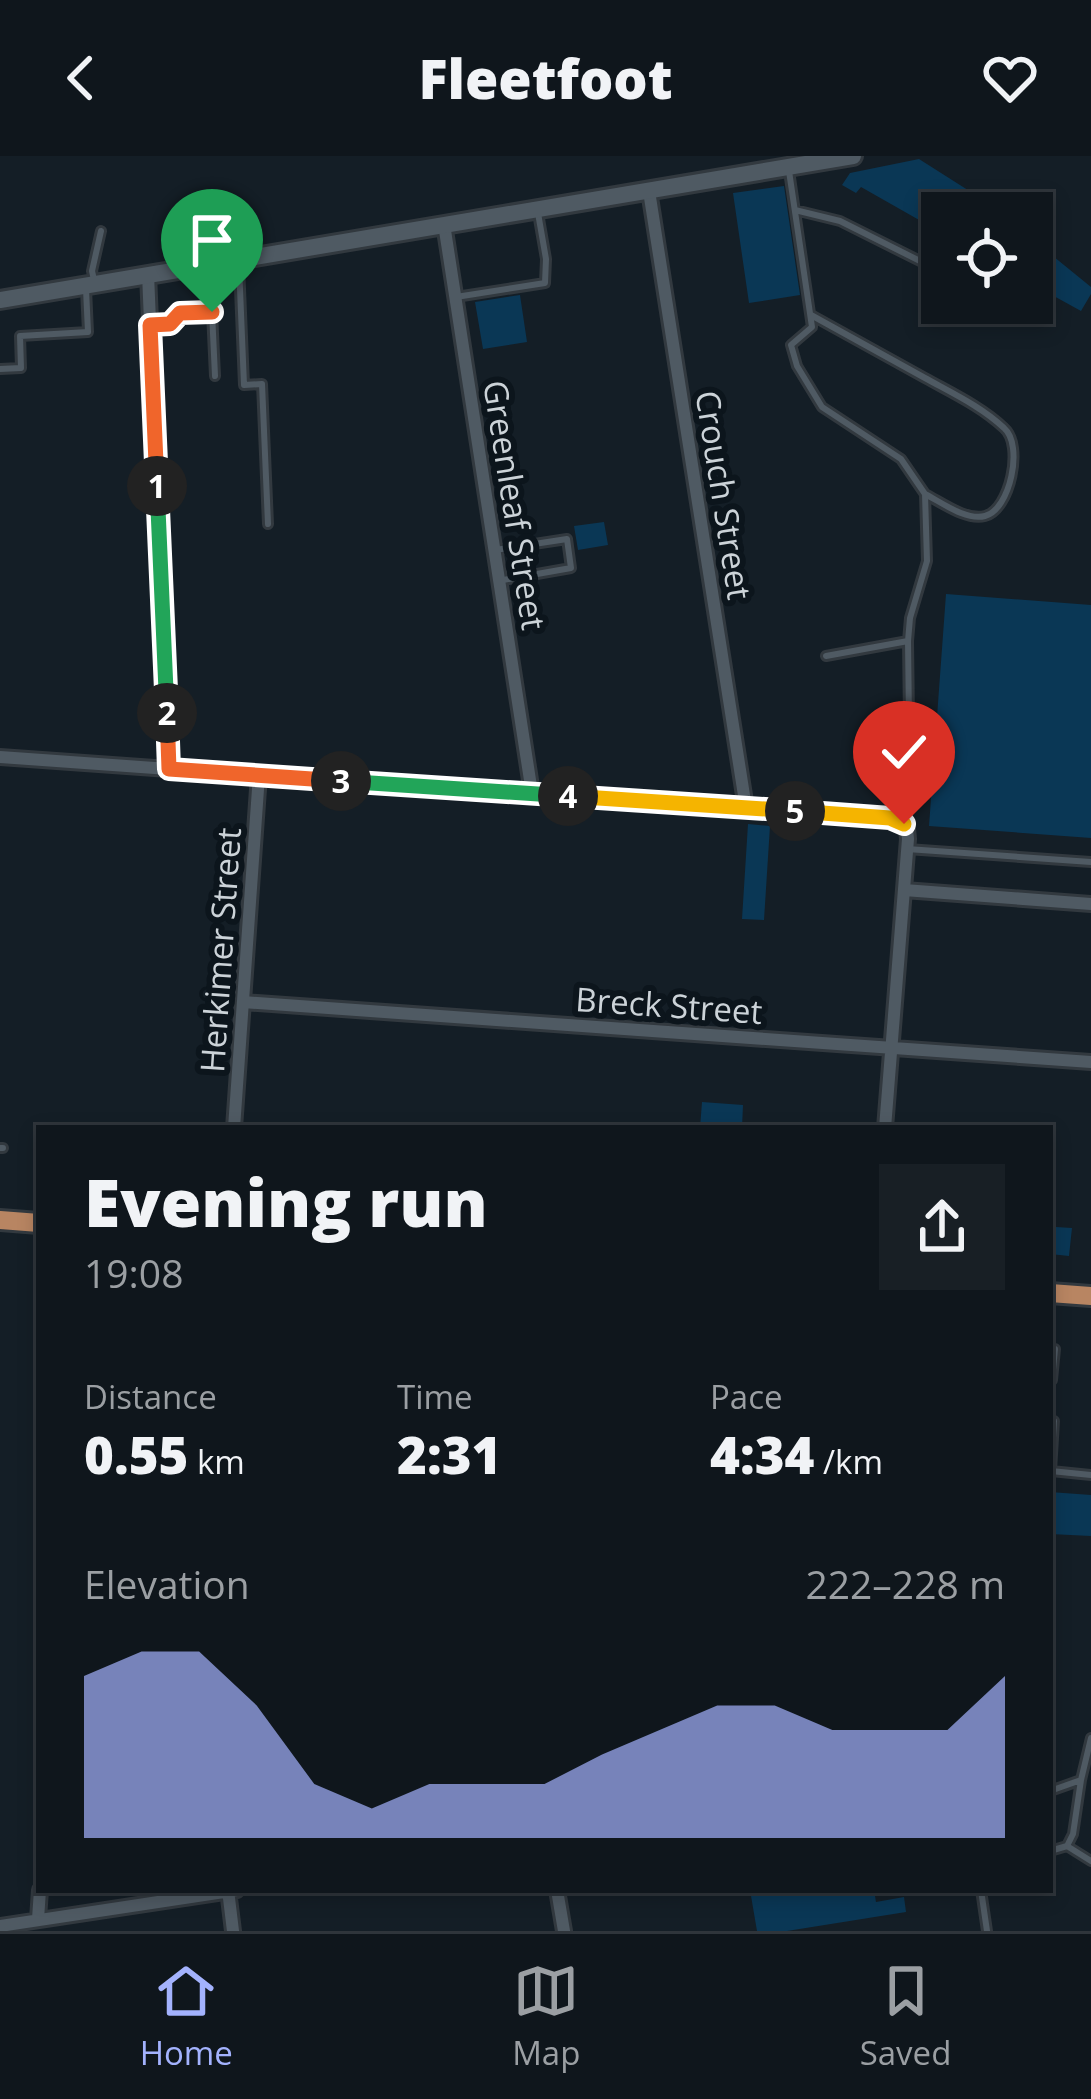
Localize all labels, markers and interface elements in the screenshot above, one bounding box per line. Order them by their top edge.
text: Fleetfoot [418,41,673,115]
icon: back [48,45,114,111]
icon: heart [977,45,1043,111]
pin [161,189,263,312]
map controls [921,192,1053,324]
button: locate [921,192,1053,324]
icon: arrive [179,207,245,273]
street label: Greenleaf Street [473,377,557,633]
street label: Crouch Street [685,387,763,603]
pin: 1 [127,456,187,516]
text: 1 [148,463,166,508]
pin: 2 [137,683,197,743]
text: 2 [158,690,176,735]
pin [853,701,955,824]
icon: check [871,719,937,785]
pin: 3 [311,751,371,811]
text: 3 [332,758,350,803]
pin: 4 [538,766,598,826]
text: 4 [559,773,577,818]
pin: 5 [765,781,825,841]
text: 5 [786,788,804,833]
street label: Herkimer Street [189,826,251,1074]
street label: Breck Street [574,976,764,1034]
text: Evening run [84,1156,488,1246]
button: share [879,1164,1005,1290]
text: 19:08 [84,1246,183,1299]
text: Distance [84,1374,217,1419]
text: Time [397,1374,473,1419]
text: Pace [710,1374,783,1419]
text: 0.55 [84,1419,188,1489]
text: 2:31 [397,1419,501,1489]
text: 4:34 [710,1419,814,1489]
text: km [188,1439,245,1484]
text: /km [814,1439,883,1484]
text: Elevation [84,1557,250,1610]
text: 222–228 m [805,1557,1005,1610]
tab: Home [140,1958,233,2075]
tab: Map [512,1958,580,2075]
tab: Saved [860,1958,951,2075]

